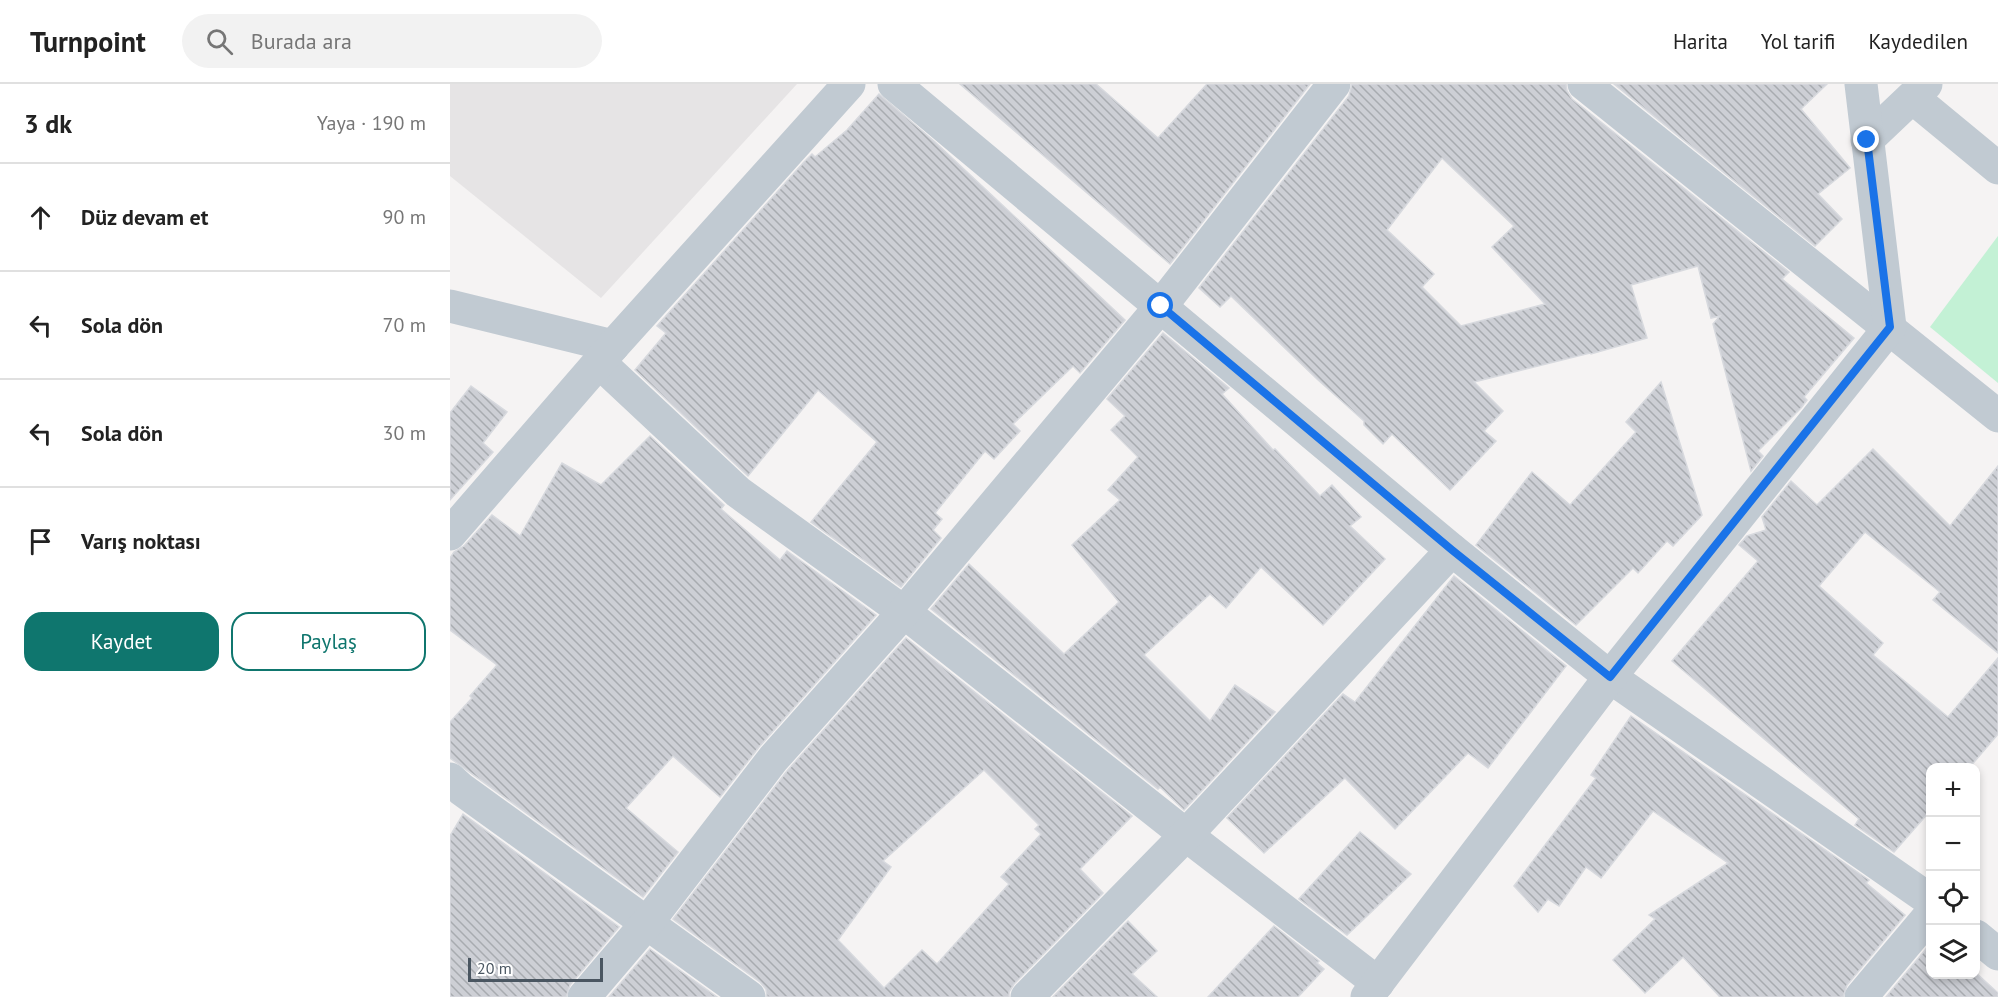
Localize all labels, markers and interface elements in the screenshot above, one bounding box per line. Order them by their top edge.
search box [182,14,602,68]
text: Turnpoint [30,23,146,60]
icon: search [203,25,236,58]
text: Burada ara [251,27,352,55]
text: Harita [1673,28,1728,55]
text: Yol tarifi [1761,28,1835,55]
text: Kaydedilen [1868,28,1968,55]
text: 3 dk [24,107,72,140]
text: Yaya · 190 m [317,110,426,136]
route end [1853,126,1879,152]
icon: ahead [24,201,57,234]
text: Düz devam et [81,203,208,231]
text: 90 m [383,204,426,230]
route start [1147,292,1173,318]
icon: left [24,309,57,342]
text: Sola dön [81,311,163,339]
text: 70 m [383,312,426,338]
icon: left [24,417,57,450]
text: Sola dön [81,419,163,447]
text: 30 m [383,420,426,446]
icon: arrive [24,525,57,558]
text: Varış noktası [81,527,201,555]
button: Kaydet [24,612,219,671]
button: Paylaş [231,612,426,671]
map controls [1926,763,1980,979]
button: + [1926,763,1980,817]
button: − [1926,817,1980,871]
button: locate [1926,871,1980,925]
button: layers [1926,925,1980,979]
scale bar [468,955,603,982]
text: 20 m [477,958,512,978]

